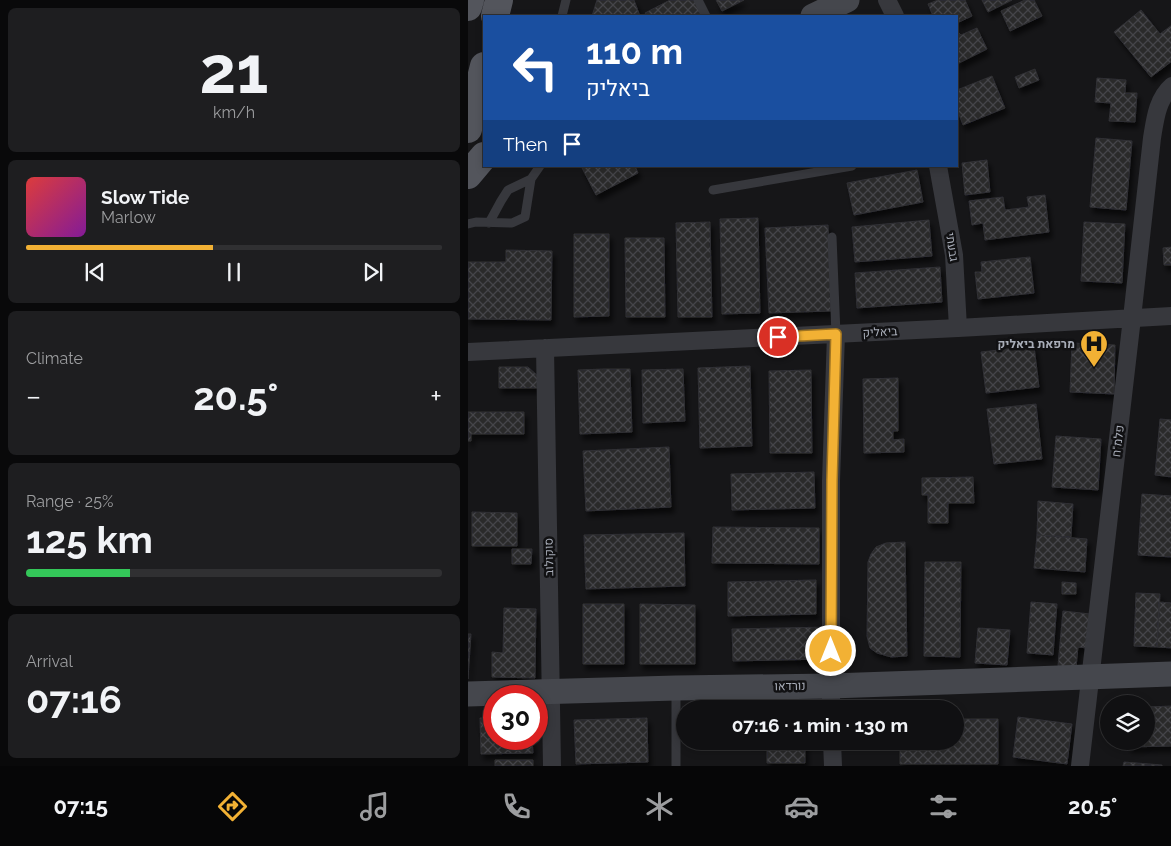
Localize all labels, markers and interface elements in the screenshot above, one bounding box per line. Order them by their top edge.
text: 110 m [586,31,683,72]
text: 21 [200,32,268,108]
icon: left [503,35,568,100]
text: ביאליק [586,75,650,101]
text: km/h [213,103,255,122]
icon: arrive [558,130,586,158]
text: Then [503,133,548,155]
text: Slow Tide [101,186,190,208]
text: Marlow [101,208,156,227]
street label: גבעתי [943,232,961,263]
icon: previous [81,258,109,286]
icon: pause [220,258,248,286]
icon: next [359,258,387,286]
pin [757,316,799,358]
icon: arrive [764,323,792,351]
street label: ביאליק [862,324,898,340]
hospital icon: מרפאת ביאליק [1079,329,1109,368]
place label: מרפאת ביאליק [998,337,1075,351]
text: Climate [26,349,83,368]
text: 20.5° [193,374,278,419]
text: − [26,380,41,413]
text: + [430,380,442,413]
street label: פלמ"ח [1109,424,1127,458]
text: Range · 25% [26,492,113,511]
text: 125 km [26,517,153,562]
street label: סוקולוב [542,538,556,576]
position arrow [804,624,856,676]
text: Arrival [26,652,73,671]
text: 07:16 [26,677,122,722]
street label: נורדאו [774,679,806,693]
speed limit sign: 30 [483,685,548,750]
map controls [1100,695,1155,750]
button: layers [1100,695,1155,750]
text: 07:16 · 1 min · 130 m [732,714,908,736]
icon: directions [215,789,250,824]
icon: music [357,789,392,824]
icon: phone [499,789,534,824]
icon: climate [642,789,677,824]
icon: car [784,789,819,824]
icon: filters [926,789,961,824]
text: 07:15 [54,793,108,819]
text: 20.5° [1068,793,1117,819]

